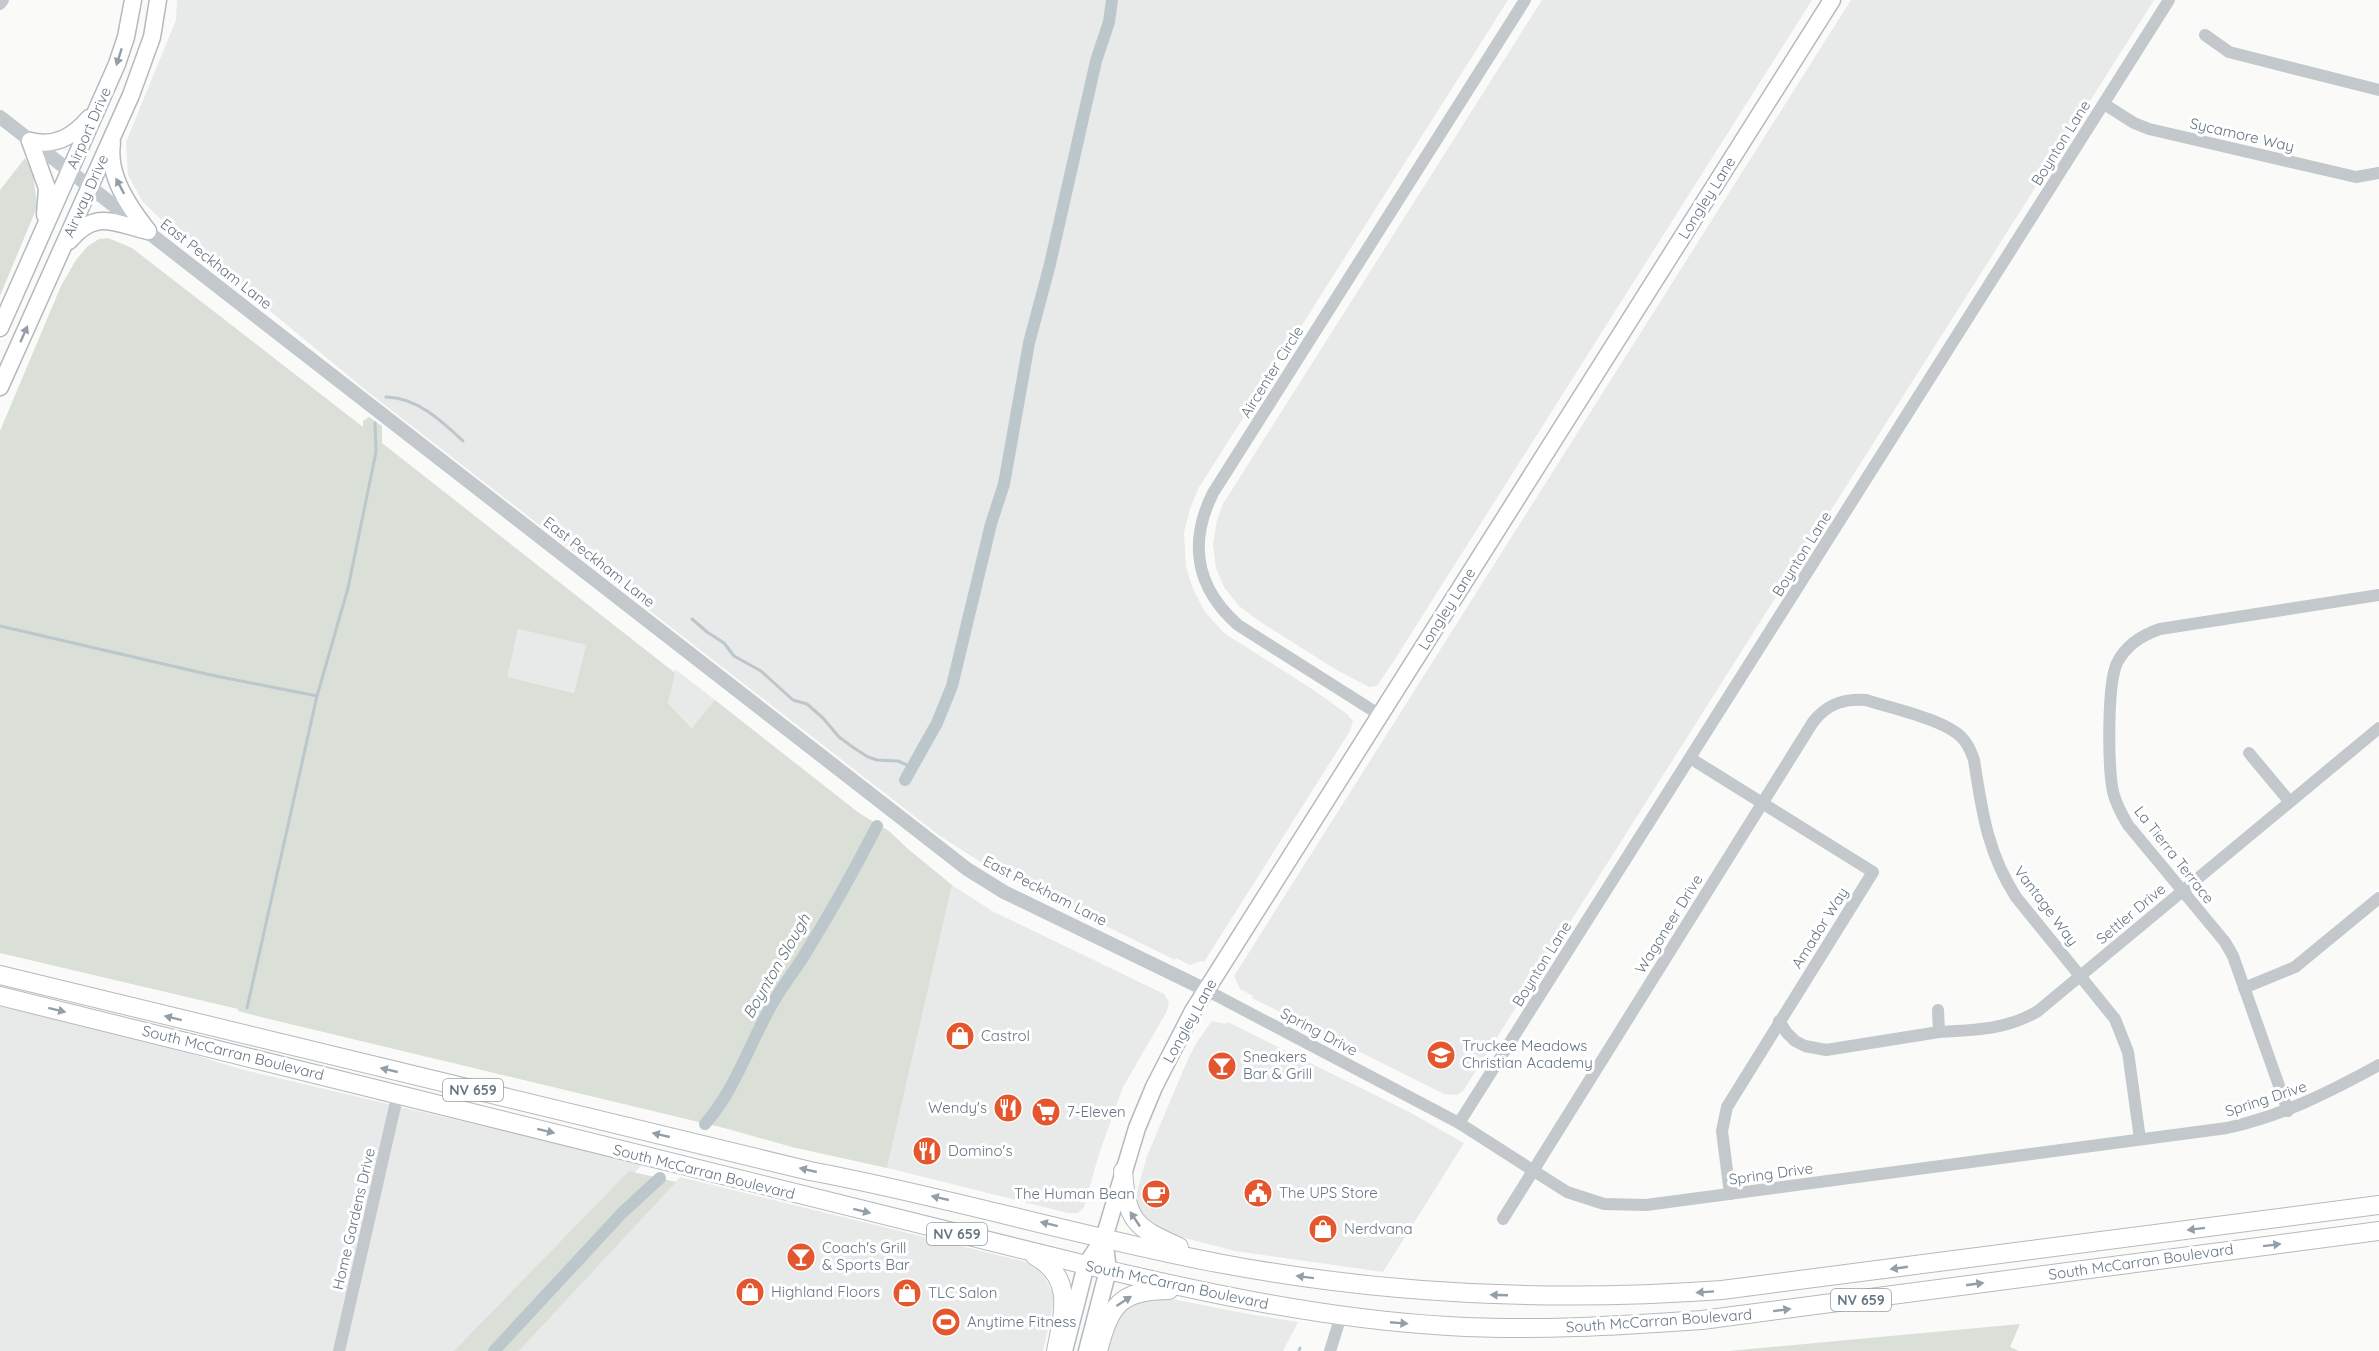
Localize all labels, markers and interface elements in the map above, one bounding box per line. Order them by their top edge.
one-way arrow [114,48,123,66]
street label: Airport Drive [62,84,115,172]
street label: Boynton Lane [2027,97,2094,189]
street label: Sycamore Way [2188,113,2296,156]
street label: Airway Drive [59,151,112,240]
street label: Longley Lane [1674,153,1739,242]
one-way arrow [115,177,125,194]
street label: East Peckham Lane [157,214,276,313]
street label: Aircenter Circle [1236,322,1307,421]
one-way arrow [20,325,29,343]
street label: Boynton Lane [1768,508,1835,600]
street label: East Peckham Lane [540,512,659,611]
street label: Longley Lane [1414,564,1479,653]
street label: La Tierra Terrace [2130,802,2218,907]
street label: East Peckham Lane [980,851,1110,930]
street label: Vantage Way [2010,862,2083,949]
street label: Wagoneer Drive [1631,871,1707,977]
street label: Settler Drive [2092,879,2169,948]
street label: Amador Way [1787,883,1852,972]
water label: Boynton Slough [738,909,814,1022]
street label: Boynton Lane [1508,918,1575,1010]
street label: Longley Lane [1159,975,1221,1066]
street label: Spring Drive [1277,1003,1361,1060]
one-way arrow [48,1005,66,1015]
one-way arrow [163,1012,182,1022]
shop icon: Castrol [944,1020,976,1052]
street label: South McCarran Boulevard [140,1021,326,1084]
place label: Castrol [981,1026,1030,1045]
place label: Truckee Meadows Christian Academy [1462,1036,1593,1072]
school or university icon: Truckee Meadows Christian Academy [1425,1039,1457,1071]
place label: Sneakers Bar & Grill [1243,1047,1312,1083]
bar icon: Sneakers Bar & Grill [1206,1050,1238,1082]
one-way arrow [380,1065,399,1074]
street label: Spring Drive [2223,1076,2309,1121]
road number: NV 659 [443,1079,503,1101]
restaurant icon: Wendy's [992,1092,1024,1124]
supermarket icon: 7-Eleven [1030,1096,1062,1128]
place label: Wendy's [928,1098,987,1117]
place label: 7-Eleven [1067,1102,1126,1121]
one-way arrow [537,1127,556,1137]
one-way arrow [652,1129,670,1139]
restaurant icon: Domino's [911,1135,943,1167]
street label: South McCarran Boulevard [611,1140,797,1203]
place label: Domino's [948,1141,1013,1160]
street label: Home Gardens Drive [328,1146,379,1292]
street label: Spring Drive [1728,1158,1814,1189]
one-way arrow [798,1165,817,1175]
public building icon: The UPS Store [1242,1177,1274,1209]
cafe icon: The Human Bean [1140,1178,1172,1210]
place label: The UPS Store [1279,1183,1378,1202]
place label: The Human Bean [1014,1184,1135,1203]
one-way arrow [930,1193,949,1202]
one-way arrow [853,1207,872,1217]
one-way arrow [1129,1211,1141,1227]
shop icon: Nerdvana [1307,1213,1339,1245]
one-way arrow [1040,1219,1058,1229]
place label: Nerdvana [1344,1219,1413,1238]
road number: NV 659 [927,1223,987,1245]
one-way arrow [2186,1224,2205,1234]
place label: Coach's Grill & Sports Bar [822,1238,910,1274]
street label: South McCarran Boulevard [2047,1239,2235,1284]
one-way arrow [2263,1240,2282,1249]
bar icon: Coach's Grill & Sports Bar [785,1241,817,1273]
street label: South McCarran Boulevard [1084,1256,1270,1313]
one-way arrow [1889,1264,1908,1273]
one-way arrow [1295,1272,1314,1282]
shop icon: Highland Floors [734,1276,766,1308]
shop icon: TLC Salon [891,1277,923,1309]
one-way arrow [1965,1280,1984,1289]
place label: Highland Floors [771,1282,880,1301]
place label: TLC Salon [928,1283,997,1302]
one-way arrow [1696,1287,1715,1296]
road number: NV 659 [1831,1289,1891,1311]
one-way arrow [1489,1291,1508,1300]
one-way arrow [1116,1296,1132,1307]
street label: South McCarran Boulevard [1565,1305,1753,1336]
sports icon: Anytime Fitness [930,1306,962,1338]
one-way arrow [1772,1306,1791,1315]
place label: Anytime Fitness [967,1312,1076,1331]
one-way arrow [1389,1318,1408,1327]

